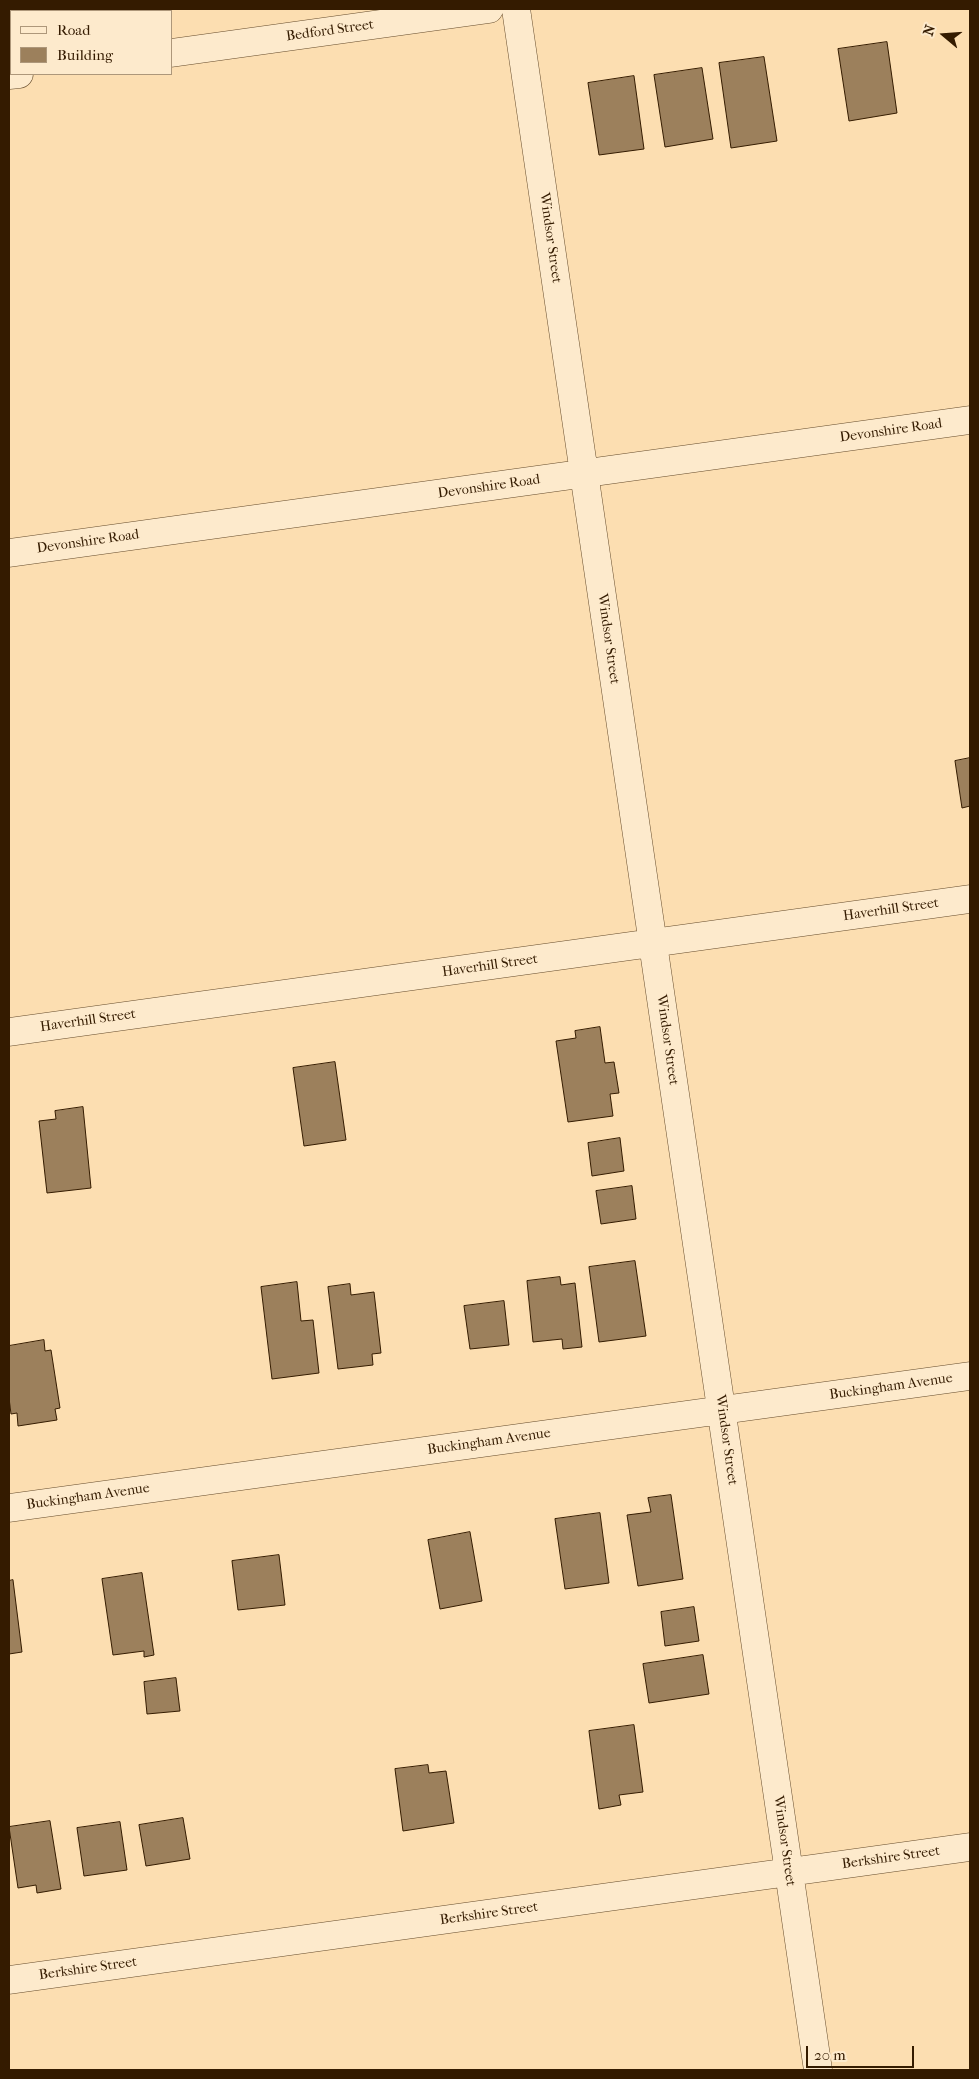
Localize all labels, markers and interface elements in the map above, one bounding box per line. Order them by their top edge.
legend [10,10,172,75]
north arrow [919,10,969,60]
street label: Bedford Street [285,17,375,45]
text: Road [57,21,90,39]
text: N [920,23,939,38]
text: Building [57,46,113,64]
street label: Windsor Street [535,191,565,285]
street label: Devonshire Road [839,415,943,447]
street label: Devonshire Road [437,471,541,503]
street label: Devonshire Road [36,526,140,558]
street label: Windsor Street [593,592,623,686]
street label: Haverhill Street [842,895,940,925]
street label: Haverhill Street [441,951,539,981]
street label: Windsor Street [652,993,682,1087]
street label: Haverhill Street [39,1006,137,1036]
street label: Buckingham Avenue [828,1370,954,1404]
street label: Windsor Street [711,1393,741,1487]
street label: Buckingham Avenue [426,1425,552,1459]
street label: Buckingham Avenue [25,1480,151,1514]
street label: Windsor Street [769,1794,799,1888]
street label: Berkshire Street [841,1843,941,1873]
street label: Berkshire Street [439,1899,539,1929]
street label: Berkshire Street [38,1954,138,1984]
scale bar [809,2036,916,2068]
text: 20 m [814,2046,846,2064]

